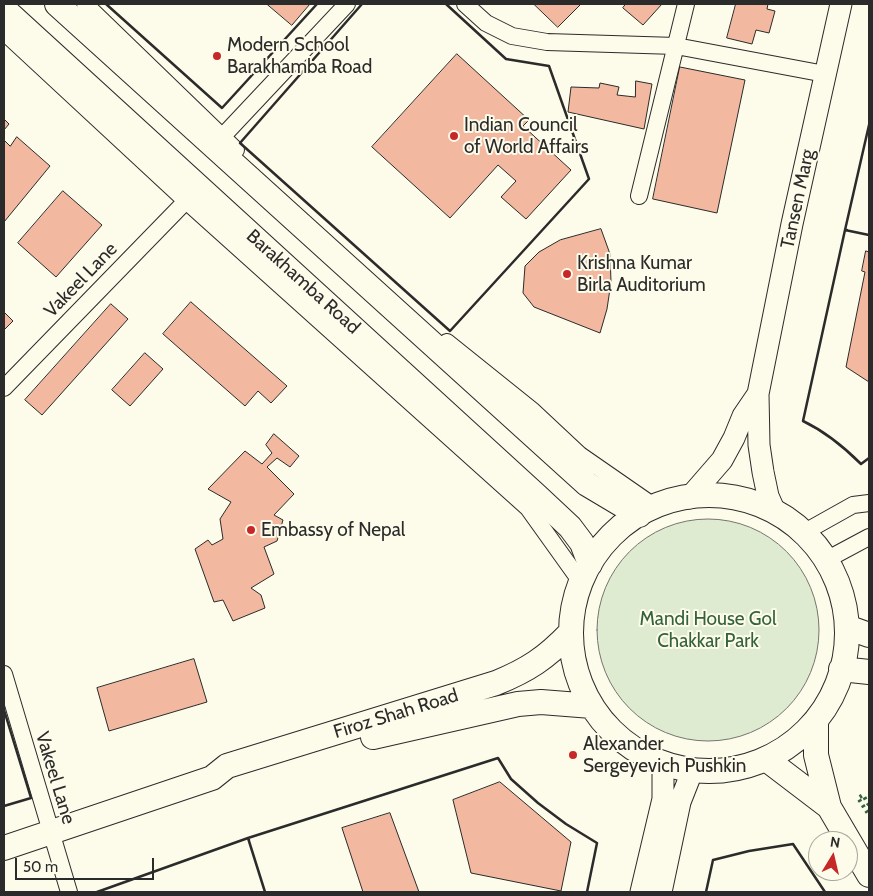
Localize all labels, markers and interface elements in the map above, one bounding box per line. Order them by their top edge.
place label: Modern School Barakhamba Road [227,34,372,78]
marker: Modern School Barakhamba Road [211,50,223,62]
place label: Indian Council of World Affairs [464,114,589,158]
marker: Indian Council of World Affairs [448,130,460,142]
street label: Tansen Marg [776,147,820,251]
street label: Barakhamba Road [241,225,365,339]
street label: Vakeel Lane [40,238,122,322]
place label: Krishna Kumar Birla Auditorium [577,252,706,296]
marker: Krishna Kumar Birla Auditorium [561,268,573,280]
place label: Embassy of Nepal [261,519,405,541]
marker: Embassy of Nepal [245,524,257,536]
park label: Mandi House Gol Chakkar Park [640,608,776,652]
street label: Firoz Shah Road [331,684,461,744]
street label: Vakeel Lane [30,729,80,827]
place label: Alexander Sergeyevich Pushkin [583,733,746,777]
marker: Alexander Sergeyevich Pushkin [567,749,579,761]
north arrow [808,831,858,881]
text: N [829,833,841,852]
scale bar [18,848,156,880]
text: 50 m [23,858,58,876]

